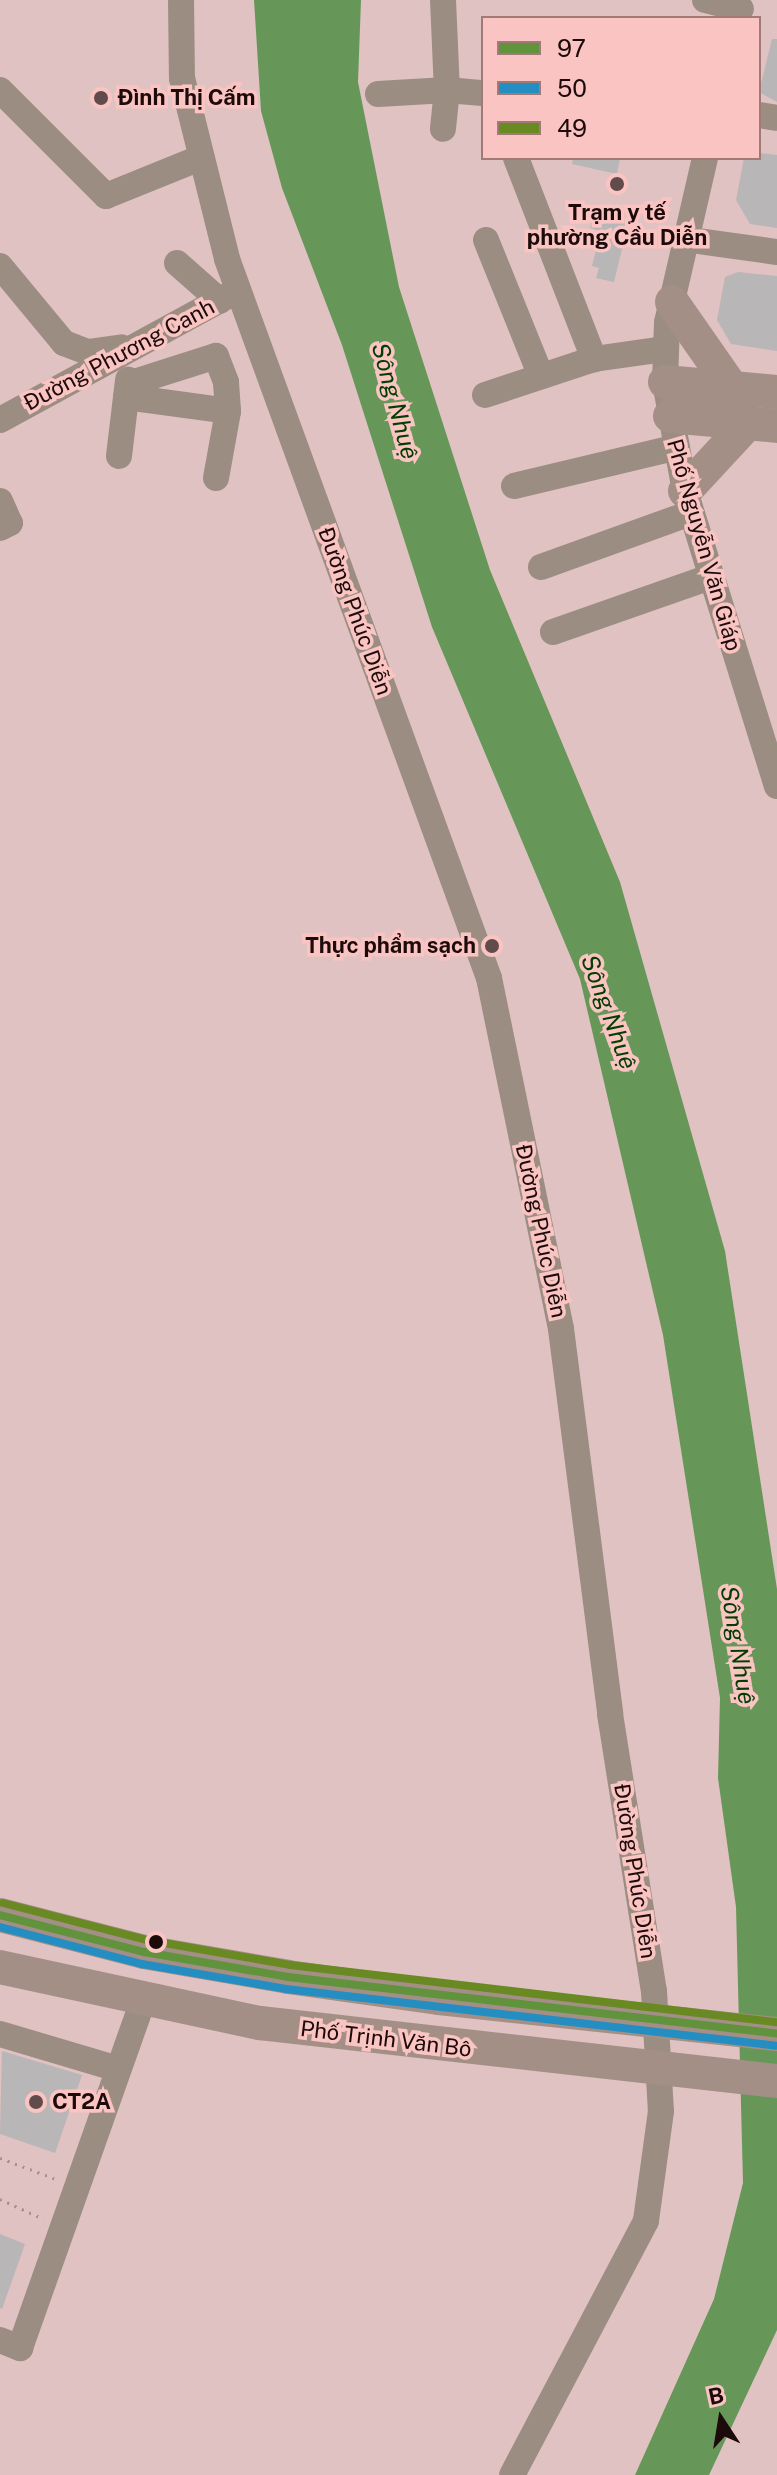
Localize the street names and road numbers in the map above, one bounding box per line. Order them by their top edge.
street label: Đường Phương Canh [19,293,219,417]
street label: Phố Nguyễn Văn Giáp [661,436,747,654]
street label: Đường Phúc Diễn [312,523,398,699]
street label: Đường Phúc Diễn [510,1142,572,1320]
street label: Đường Phúc Diễn [608,1782,662,1960]
street label: Phố Trịnh Văn Bô [299,2015,473,2063]

